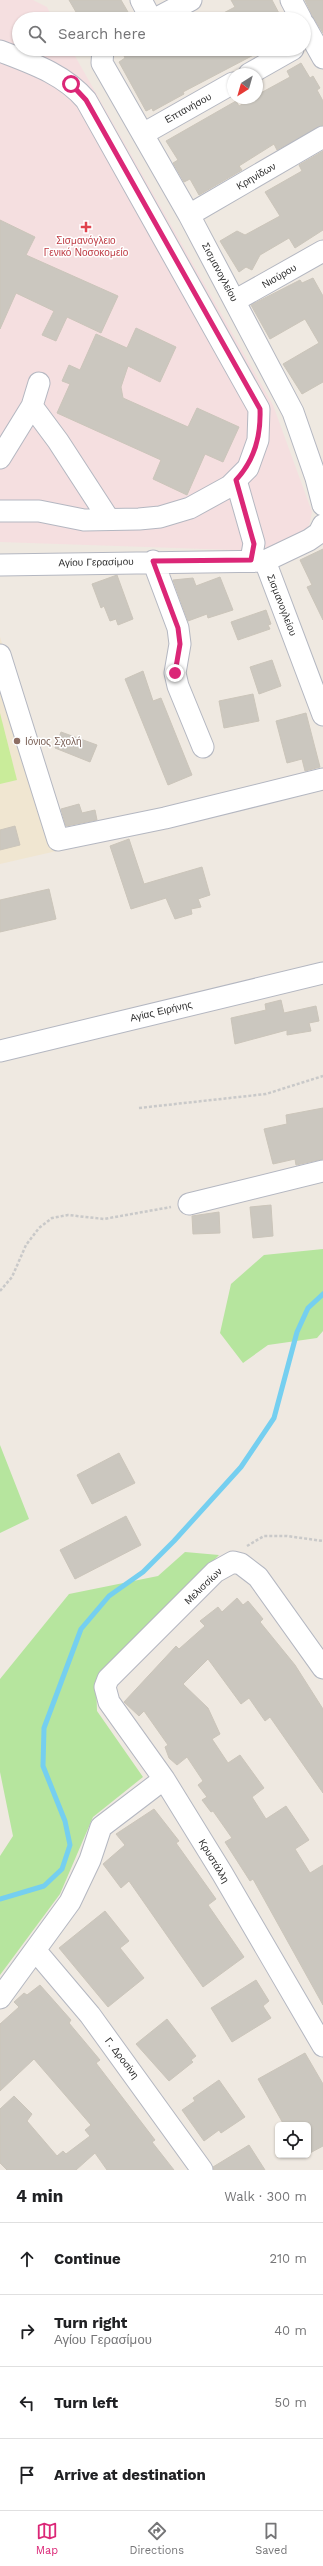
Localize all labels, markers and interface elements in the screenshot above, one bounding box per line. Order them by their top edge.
search box [12,12,311,56]
icon: search [26,23,48,45]
text: Search here [58,25,146,43]
north arrow [227,68,263,104]
route start [62,75,80,93]
street label: Επτανήσου [163,91,213,125]
street label: Κρηνίδων [234,160,278,192]
marker: Σισμανόγλειο Γενικό Νοσοκομείο [80,221,92,233]
place label: Σισμανόγλειο Γενικό Νοσοκομείο [44,235,129,258]
street label: Σισμανογλείου [200,241,240,303]
street label: Νισύρου [260,262,298,290]
street label: Αγίου Γερασίμου [58,556,134,568]
street label: Σισμανογλείου [265,573,299,637]
route end [166,664,184,682]
marker: Ιόνιος Σχολή [12,736,22,746]
place label: Ιόνιος Σχολή [25,736,81,747]
street label: Αγίας Ειρήνης [129,998,193,1023]
street label: Μελισσίων [182,1566,224,1606]
street label: Κρυστάλλη [197,1837,231,1885]
street label: Γ. Δροσίνη [103,2035,141,2081]
map controls [275,2122,311,2158]
button: locate [275,2122,311,2158]
text: 4 min [16,2186,63,2206]
text: Walk · 300 m [224,2189,307,2204]
icon: ahead [16,2248,38,2270]
text: Continue [54,2250,121,2268]
text: 210 m [269,2251,307,2266]
text: Turn right [54,2314,127,2332]
icon: right [16,2320,38,2342]
text: 40 m [274,2323,307,2338]
text: Αγίου Γερασίμου [54,2332,152,2347]
icon: left [16,2392,38,2414]
text: Turn left [54,2394,118,2412]
text: 50 m [275,2395,307,2410]
icon: arrive [16,2464,38,2486]
text: Arrive at destination [54,2466,206,2484]
tab: Map [36,2520,58,2557]
tab: Directions [130,2520,184,2557]
tab: Saved [255,2520,287,2557]

